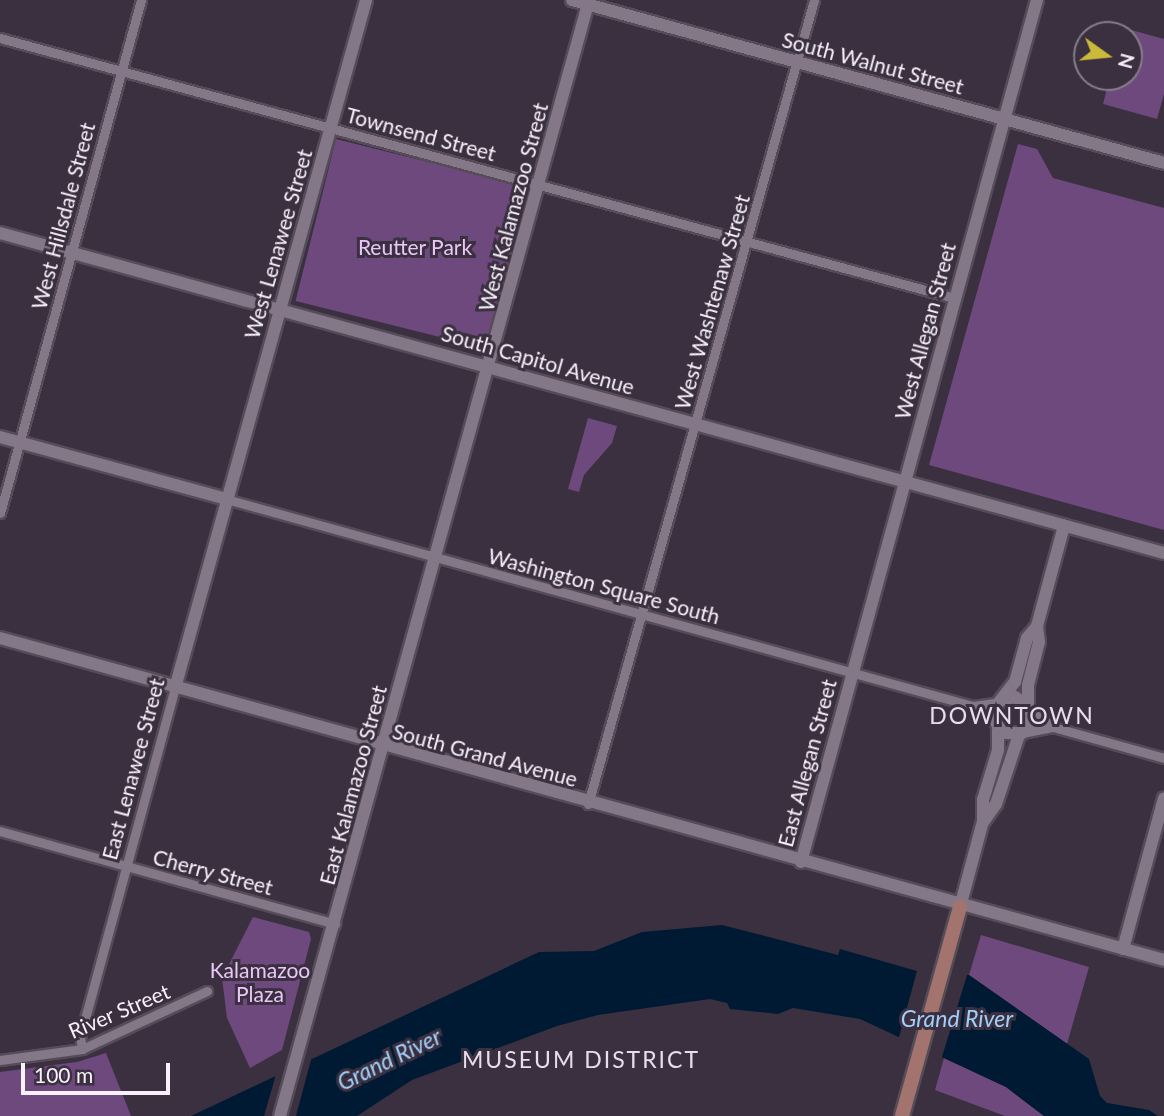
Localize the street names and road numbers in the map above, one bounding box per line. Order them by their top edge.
street label: South Walnut Street [779,27,967,99]
street label: West Kalamazoo Street [473,100,553,314]
street label: Townsend Street [343,102,499,166]
street label: West Hillsdale Street [26,120,100,312]
street label: West Lenawee Street [239,146,317,342]
street label: West Washtenaw Street [669,191,755,413]
street label: West Allegan Street [889,240,961,422]
street label: South Capitol Avenue [438,320,638,400]
street label: Washington Square South [485,543,723,629]
street label: East Lenawee Street [97,676,169,862]
street label: East Allegan Street [772,676,842,850]
street label: East Kalamazoo Street [314,682,392,888]
street label: South Grand Avenue [389,718,581,792]
street label: Cherry Street [150,844,276,900]
street label: River Street [64,978,174,1044]

